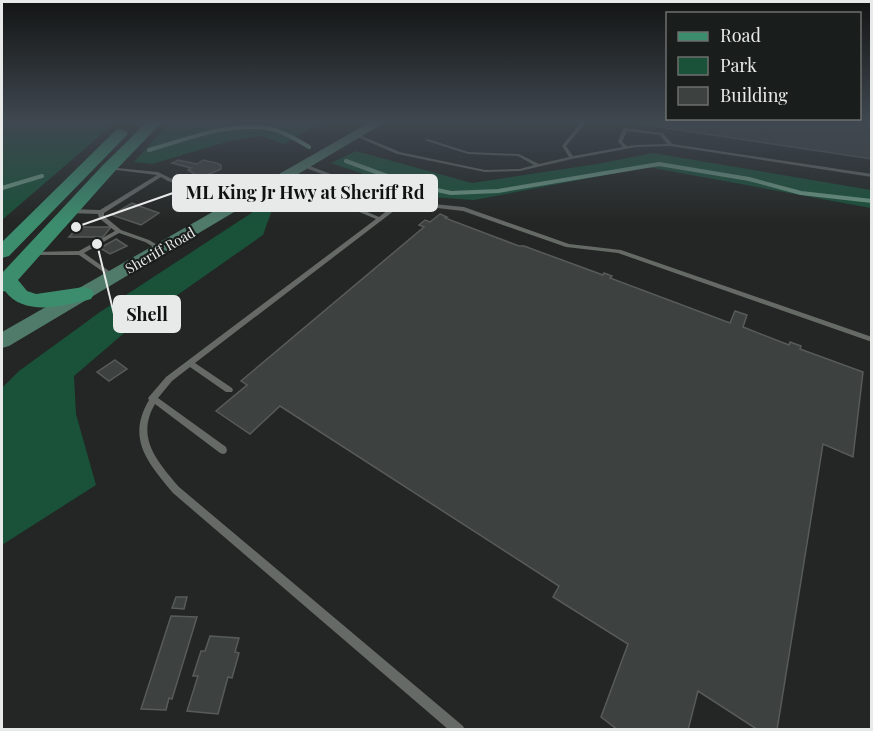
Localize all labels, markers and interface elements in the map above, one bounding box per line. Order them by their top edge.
legend [666,12,861,120]
text: Road [720,23,761,47]
text: Park [720,53,757,77]
text: Building [720,83,788,107]
callout: ML King Jr Hwy at Sheriff Rd [173,175,437,211]
text: ML King Jr Hwy at Sheriff Rd [186,180,425,204]
street label: Sheriff Road [122,222,198,278]
callout: Shell [114,296,180,332]
text: Shell [126,302,168,326]

